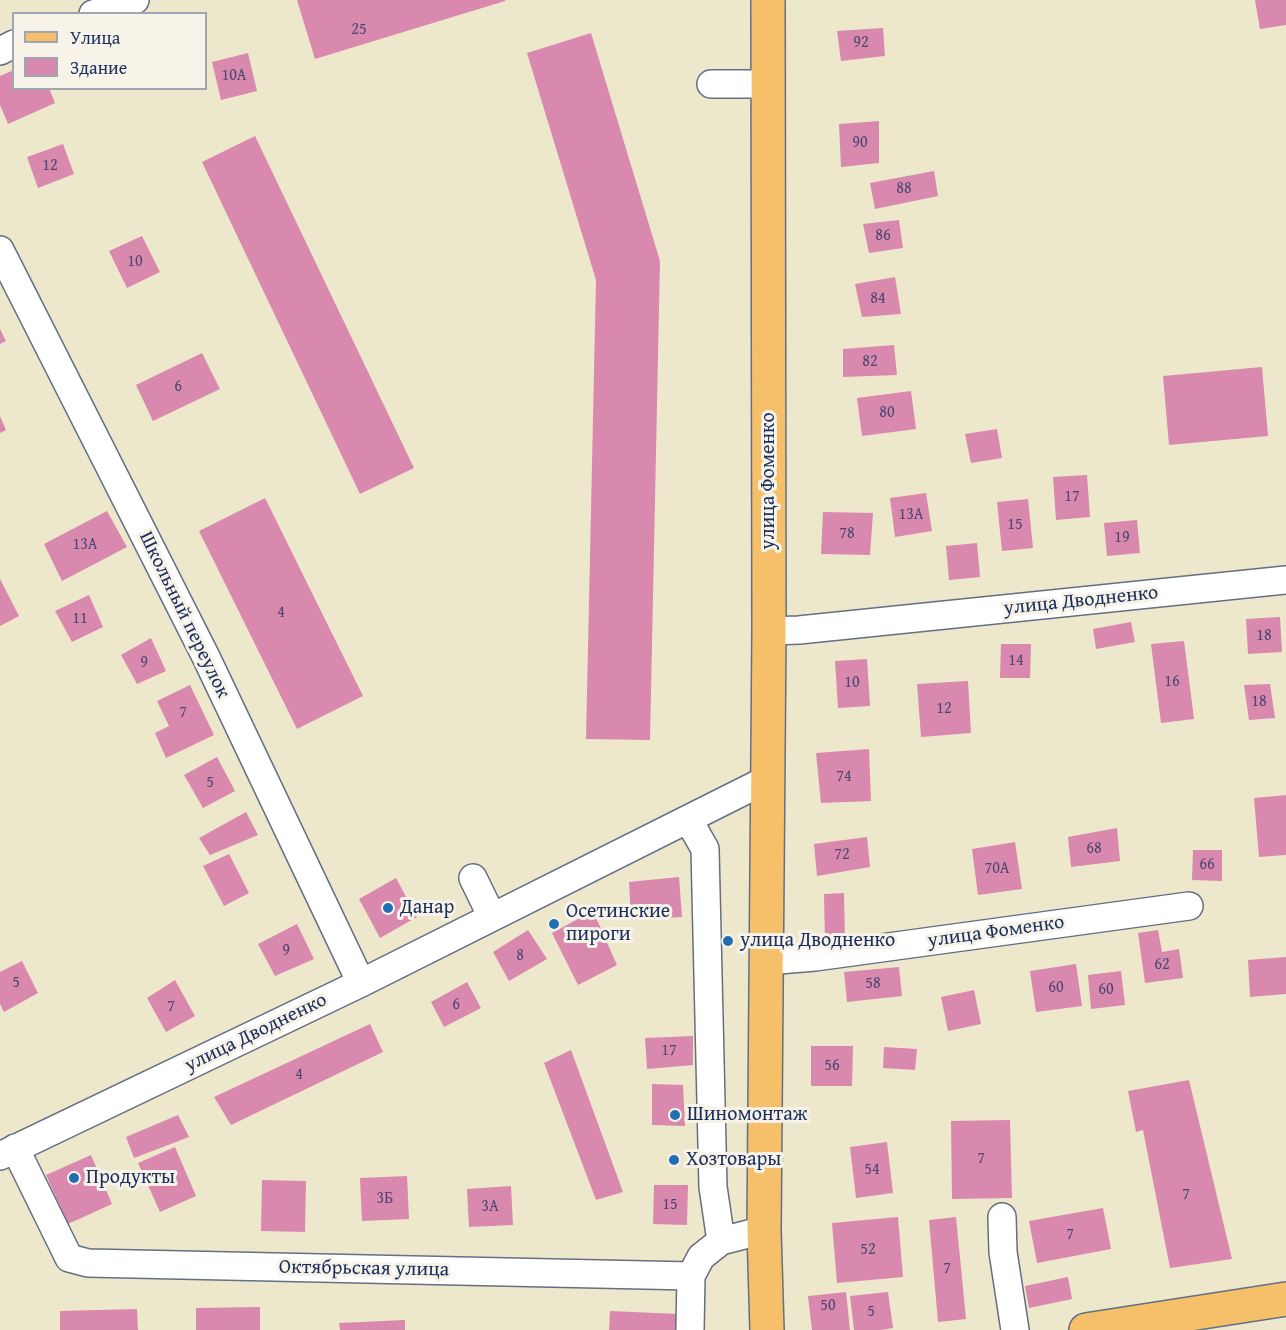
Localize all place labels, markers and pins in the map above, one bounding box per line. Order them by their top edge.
place label: Данар [400,896,454,920]
place label: Осетинские пироги [566,900,670,947]
marker: Данар [381,901,395,915]
marker: Осетинские пироги [547,917,561,931]
place label: улица Дводненко [740,929,895,953]
marker: улица Дводненко [721,934,735,948]
place label: Шиномонтаж [687,1103,807,1127]
marker: Шиномонтаж [668,1108,682,1122]
place label: Хозтовары [686,1148,781,1172]
marker: Хозтовары [667,1153,681,1167]
place label: Продукты [86,1166,175,1190]
marker: Продукты [67,1171,81,1185]

